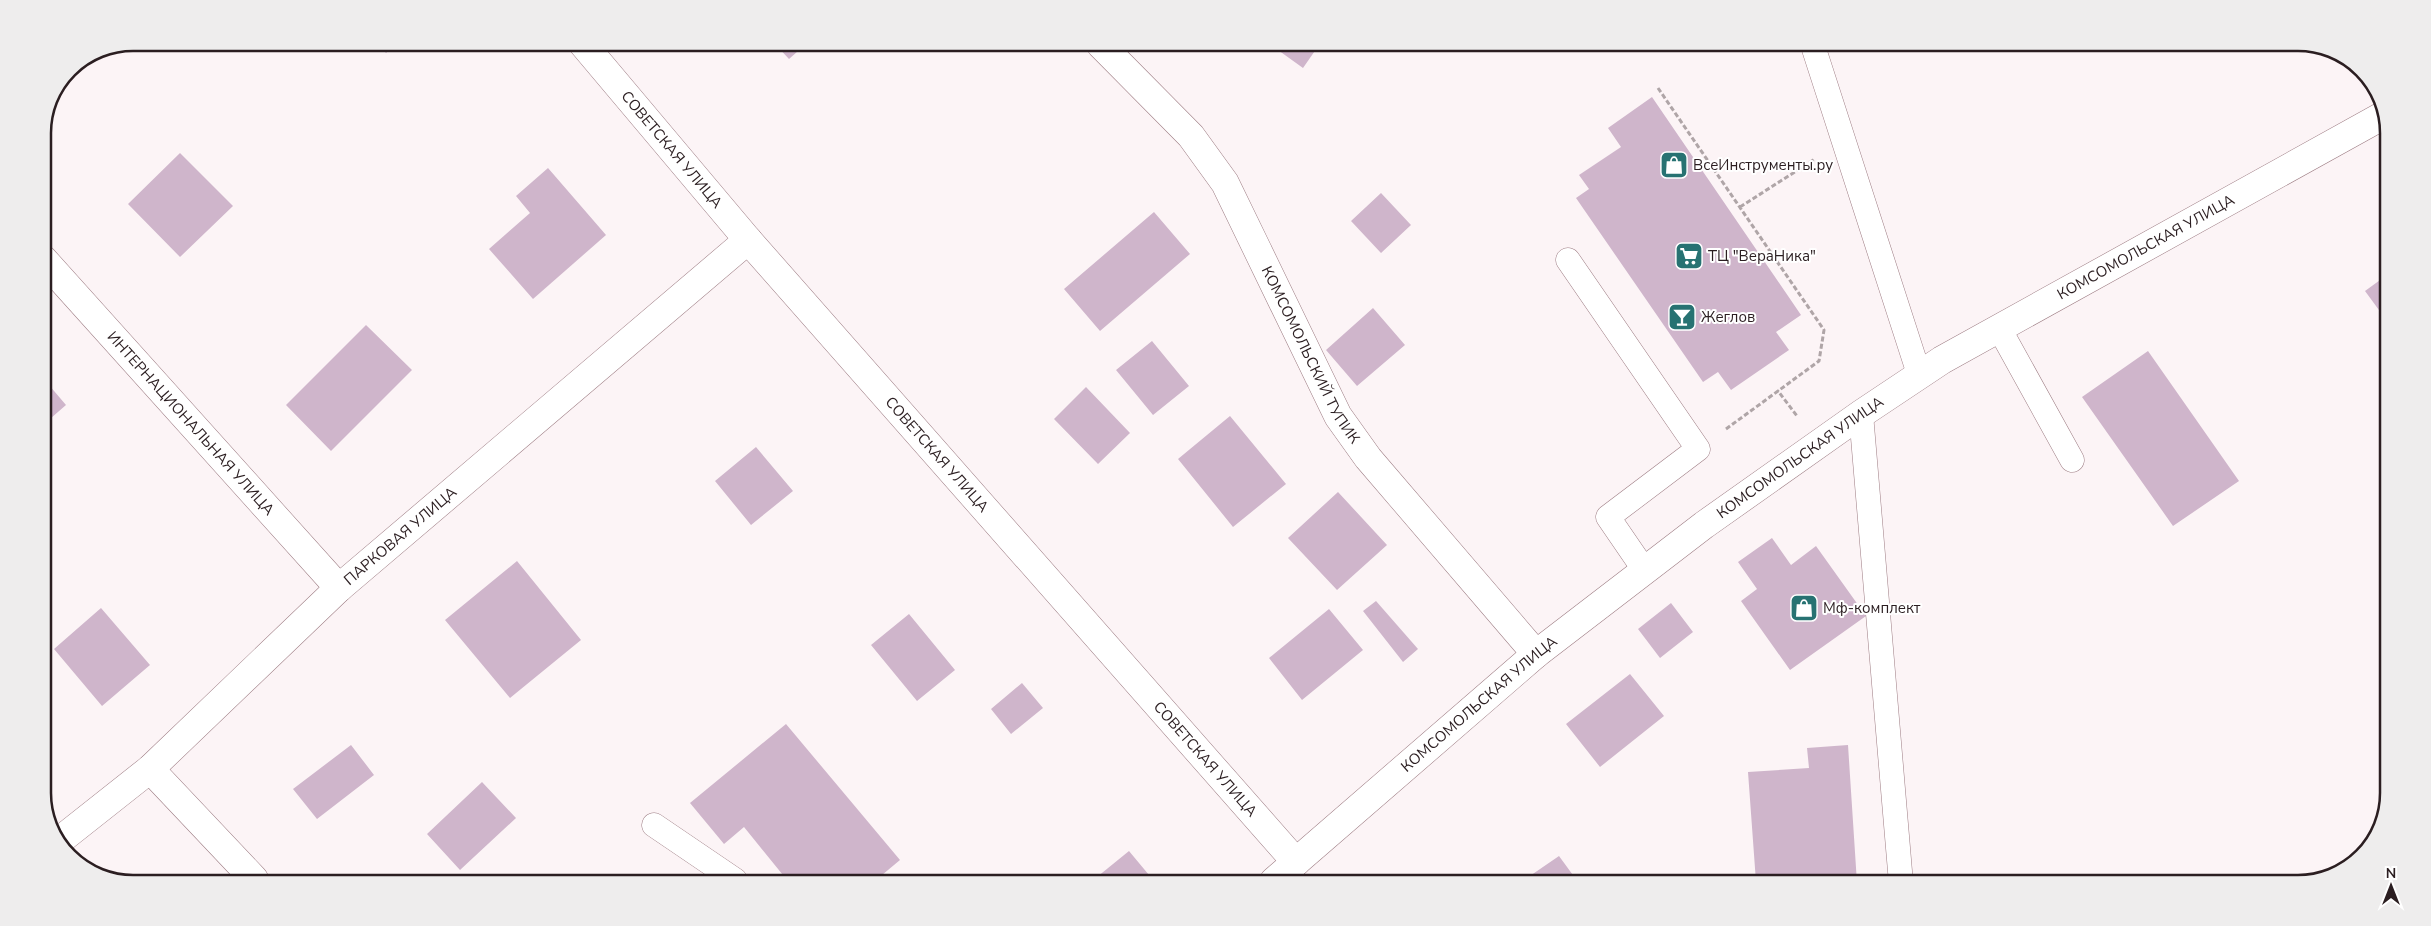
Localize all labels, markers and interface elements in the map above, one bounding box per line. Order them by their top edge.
street label: СОВЕТСКАЯ УЛИЦА [617,87,727,213]
shop icon: ВсеИнструменты.ру [1659,150,1689,180]
place label: ВсеИнструменты.ру [1693,155,1833,175]
street label: КОМСОМОЛЬСКАЯ УЛИЦА [2054,190,2238,304]
supermarket icon: ТЦ "ВераНика" [1674,241,1704,271]
place label: ТЦ "ВераНика" [1708,246,1816,266]
street label: КОМСОМОЛЬСКИЙ ТУПИК [1257,263,1365,448]
bar icon: Жеглов [1667,302,1697,332]
place label: Жеглов [1701,307,1755,327]
street label: ИНТЕРНАЦИОНАЛЬНАЯ УЛИЦА [103,327,279,520]
street label: СОВЕТСКАЯ УЛИЦА [881,392,993,516]
street label: КОМСОМОЛЬСКАЯ УЛИЦА [1713,392,1887,523]
street label: ПАРКОВАЯ УЛИЦА [339,482,461,590]
shop icon: Мф-комплект [1789,593,1819,623]
place label: Мф-комплект [1823,598,1921,618]
street label: КОМСОМОЛЬСКАЯ УЛИЦА [1397,631,1561,776]
street label: СОВЕТСКАЯ УЛИЦА [1149,697,1262,821]
north arrow [2366,861,2416,911]
text: N [2386,864,2396,883]

